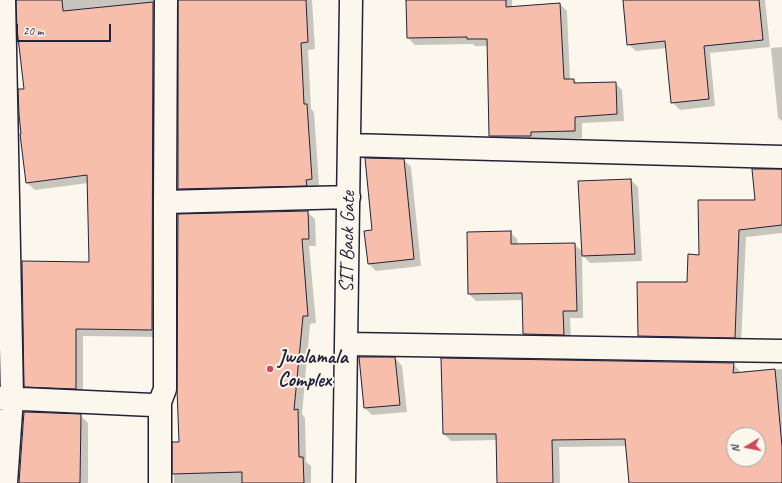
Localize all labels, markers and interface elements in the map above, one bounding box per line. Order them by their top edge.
scale bar [18,16,113,42]
text: 20 m [23,23,43,39]
street label: SIT Back Gate [335,191,361,293]
place label: Jwalamala Complex [278,346,348,393]
marker: Jwalamala Complex [265,364,275,374]
north arrow [726,427,766,467]
text: N [728,444,743,453]

